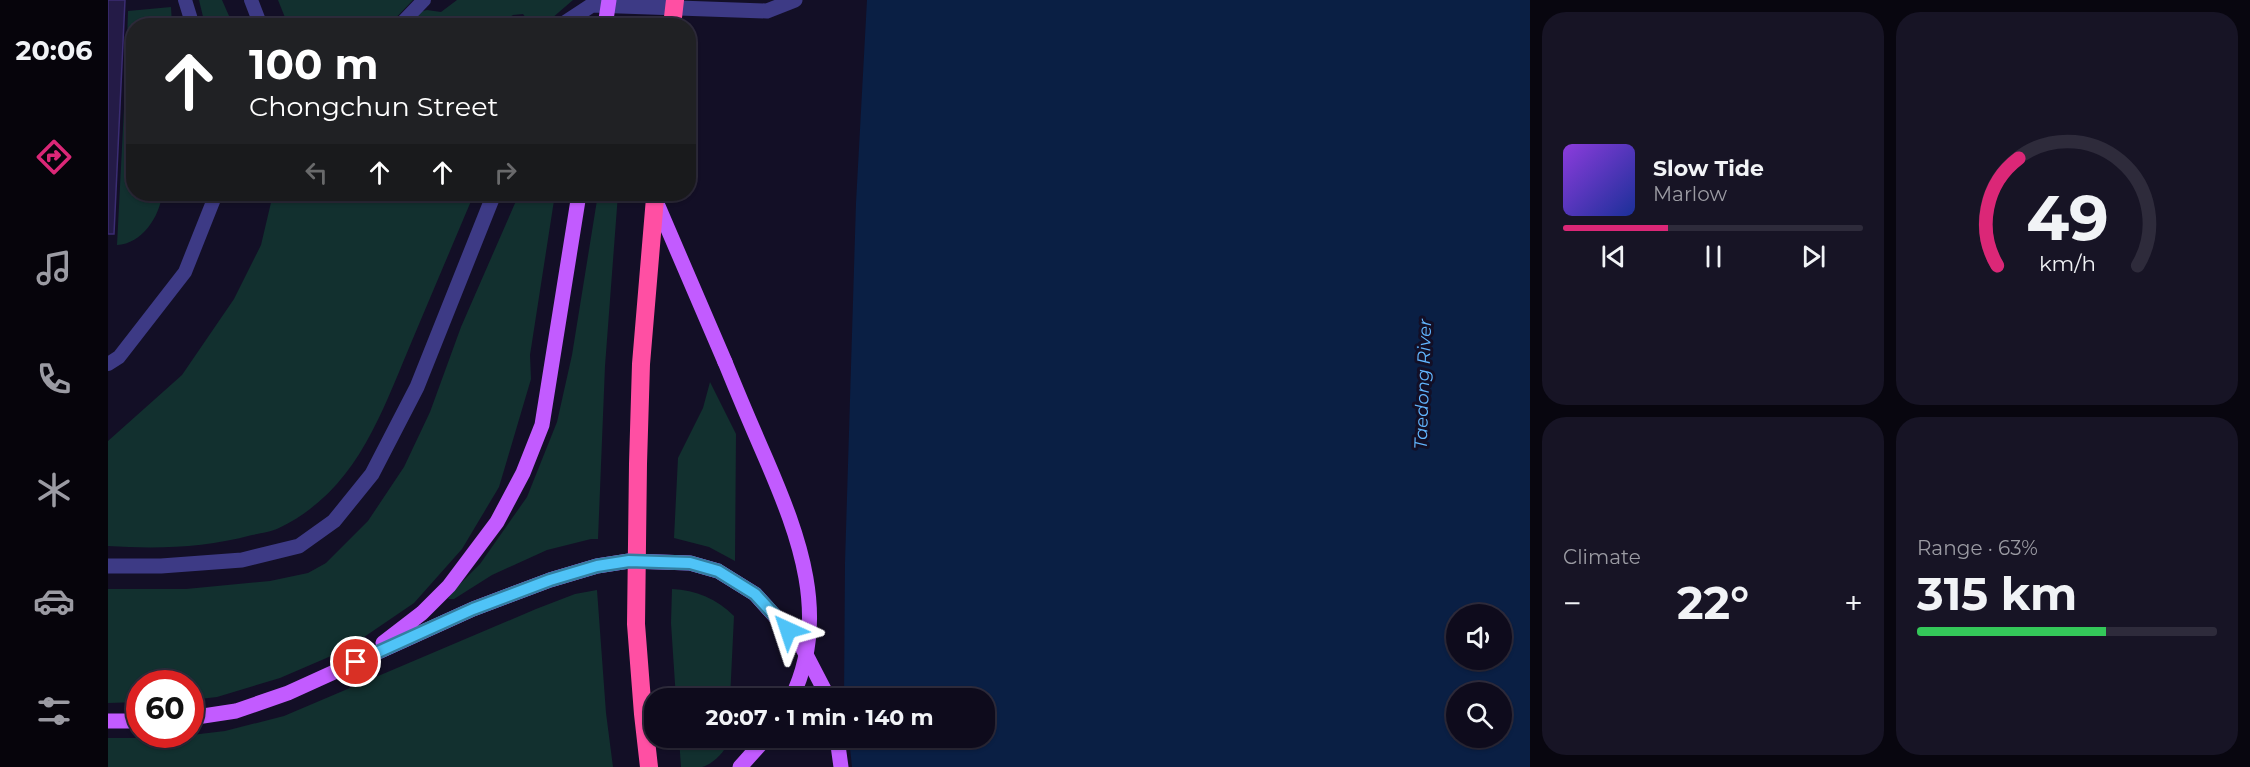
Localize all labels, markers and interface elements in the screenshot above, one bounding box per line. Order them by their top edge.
text: 20:06 [16,34,92,67]
text: 100 m [249,38,378,90]
icon: ahead [150,42,228,120]
text: Chongchun Street [249,90,498,123]
icon: directions [33,136,75,178]
text: Slow Tide [1653,155,1764,182]
icon: left [300,156,333,189]
icon: ahead [363,156,396,189]
icon: ahead [426,156,459,189]
icon: right [489,156,522,189]
text: 49 [2026,180,2108,256]
text: Marlow [1653,182,1727,206]
icon: previous [1597,240,1630,273]
icon: pause [1697,240,1730,273]
icon: next [1797,240,1830,273]
icon: music [33,247,75,289]
text: km/h [2038,250,2096,276]
water label: Taedong River [1410,318,1436,450]
icon: phone [33,358,75,400]
icon: climate [33,469,75,511]
text: Range · 63% [1917,536,2038,560]
text: Climate [1563,545,1641,569]
text: 315 km [1917,566,2077,621]
text: 22° [1677,575,1749,630]
icon: car [33,580,75,622]
text: − [1563,583,1582,623]
text: + [1844,583,1863,623]
position arrow [756,598,820,662]
map controls [1446,604,1512,748]
button: sound [1446,604,1512,670]
pin [330,636,381,687]
icon: arrive [339,645,372,678]
speed limit sign: 60 [126,670,204,748]
button: search [1446,682,1512,748]
icon: filters [33,690,75,732]
text: 20:07 · 1 min · 140 m [705,704,934,731]

